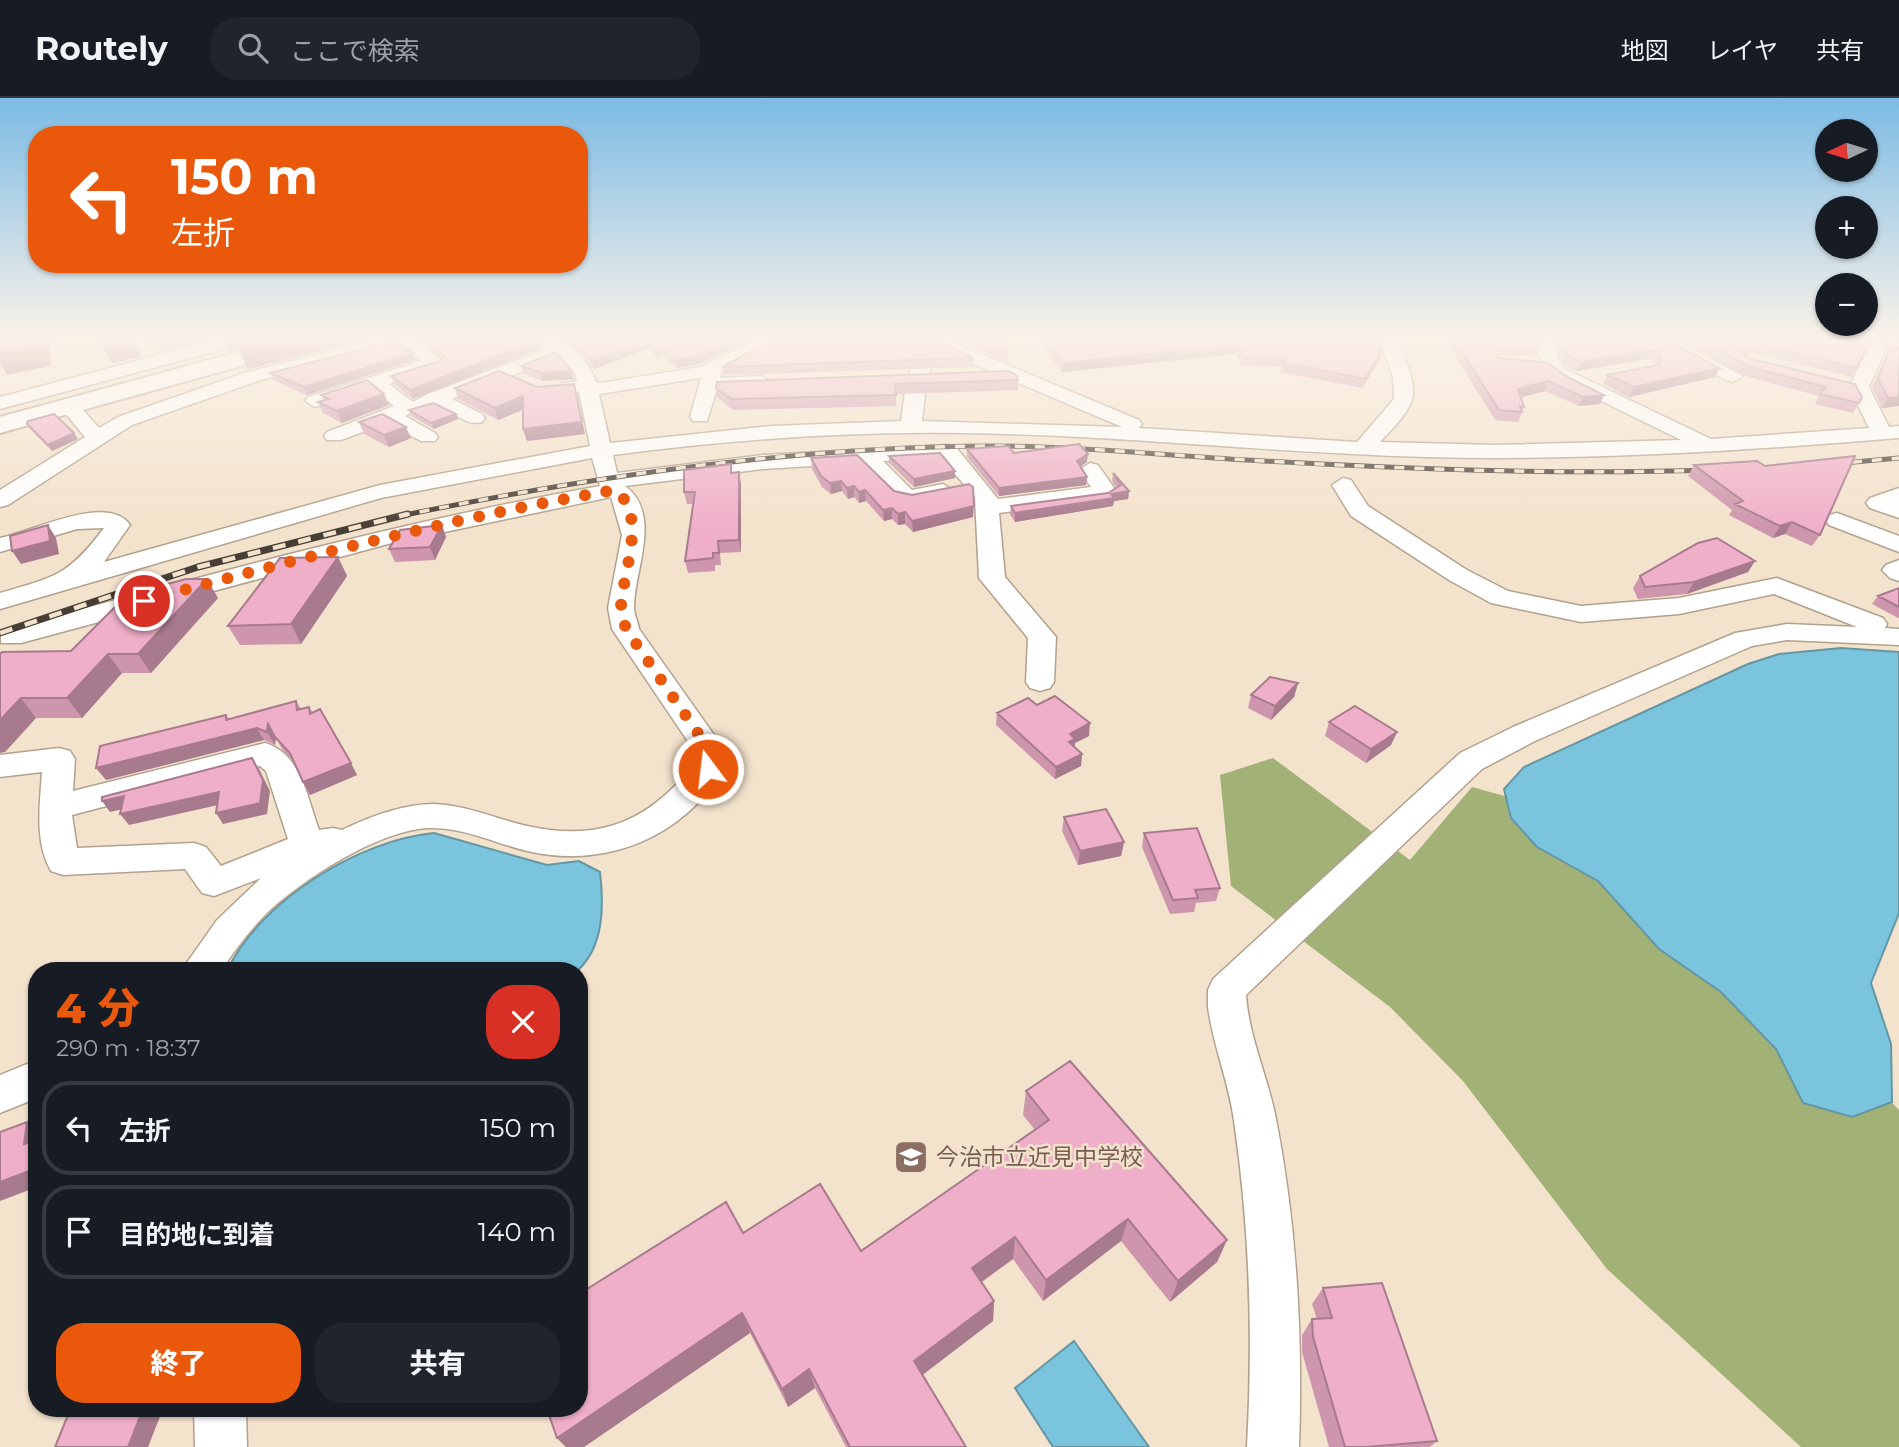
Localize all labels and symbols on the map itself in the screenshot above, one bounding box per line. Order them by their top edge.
north arrow [1815,119,1878,182]
pin [114,571,174,631]
position arrow [671,732,745,806]
school or university icon: 今治市立近見中学校 [892,1138,930,1176]
place label: 今治市立近見中学校 [936,1143,1143,1171]

